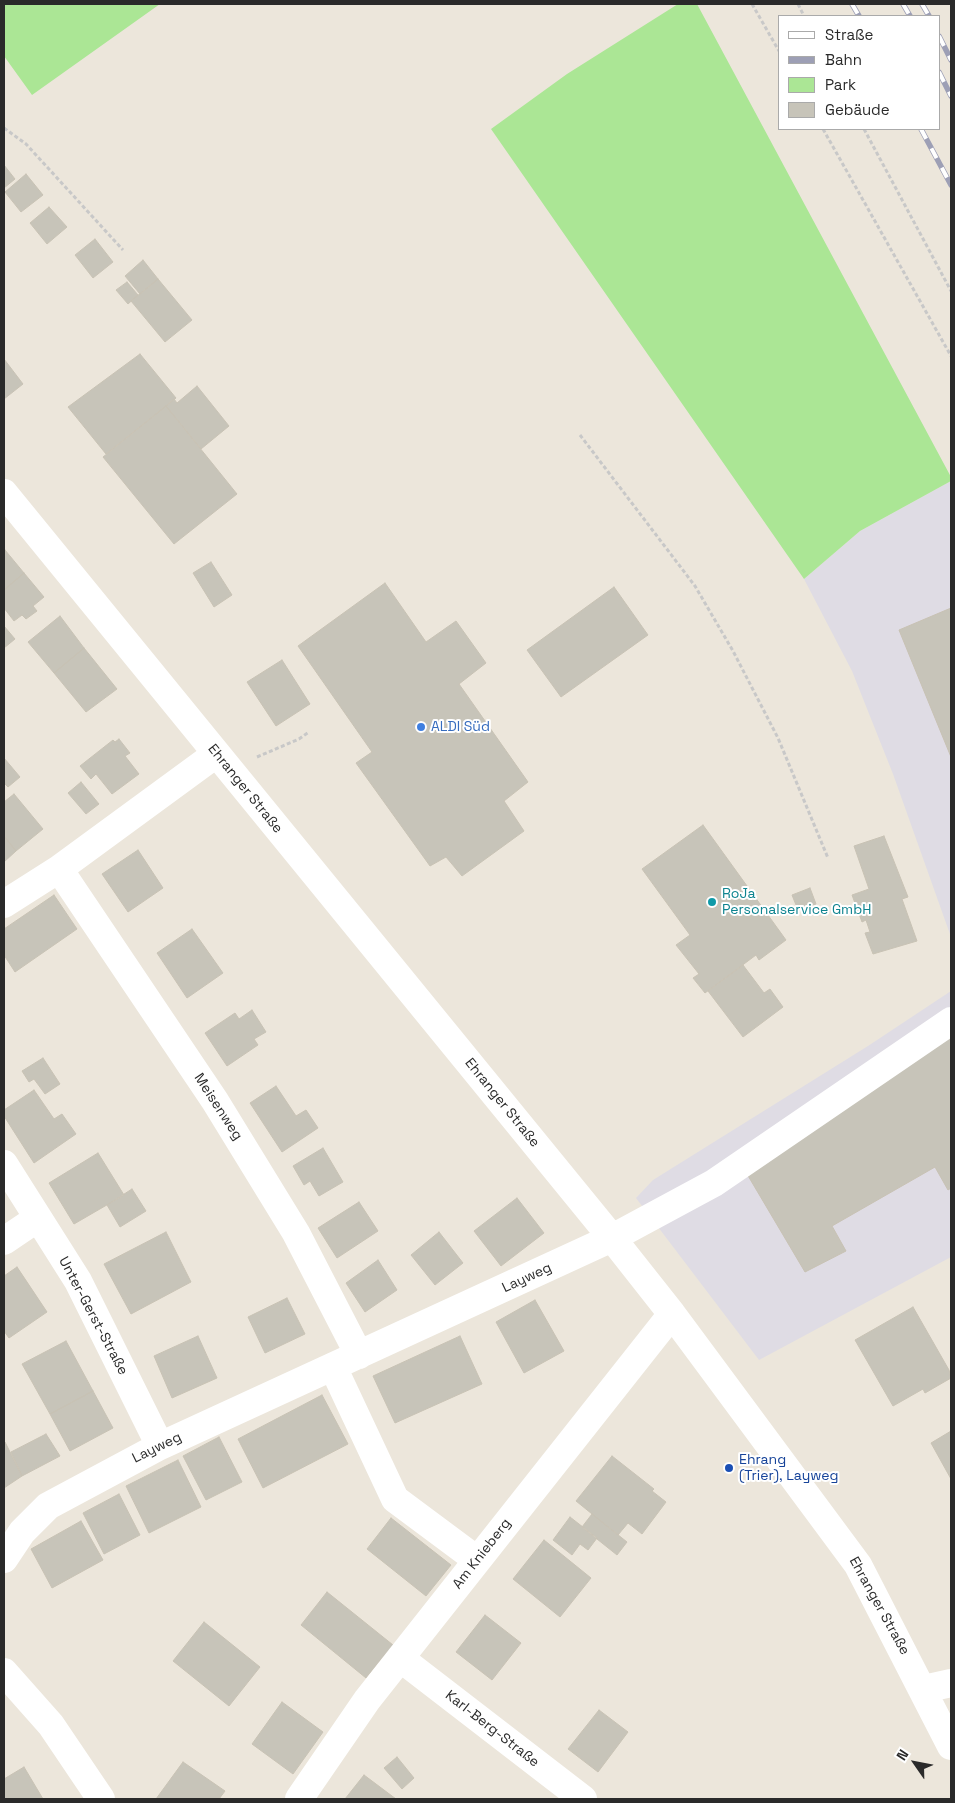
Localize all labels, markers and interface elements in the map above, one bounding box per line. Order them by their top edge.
legend [778,15,940,130]
text: Straße [825,25,873,44]
text: Bahn [825,50,862,69]
text: Park [825,75,856,94]
text: Gebäude [825,100,890,119]
place label: ALDI Süd [431,719,490,735]
marker: ALDI Süd [415,721,427,733]
street label: Ehranger Straße [204,741,286,837]
place label: RoJa Personalservice GmbH [722,886,871,919]
marker: RoJa Personalservice GmbH [706,896,718,908]
street label: Ehranger Straße [461,1055,543,1151]
street label: Meisenweg [190,1070,246,1144]
street label: Unter-Gerst-Straße [55,1254,131,1378]
street label: Layweg [500,1259,554,1297]
street label: Layweg [130,1429,184,1467]
place label: Ehrang (Trier), Layweg [739,1452,839,1484]
marker: Ehrang (Trier), Layweg [723,1462,735,1474]
street label: Am Knieberg [449,1515,515,1593]
street label: Ehranger Straße [845,1554,913,1658]
street label: Karl-Berg-Straße [442,1687,542,1771]
north arrow [890,1738,940,1788]
text: N [892,1746,913,1764]

